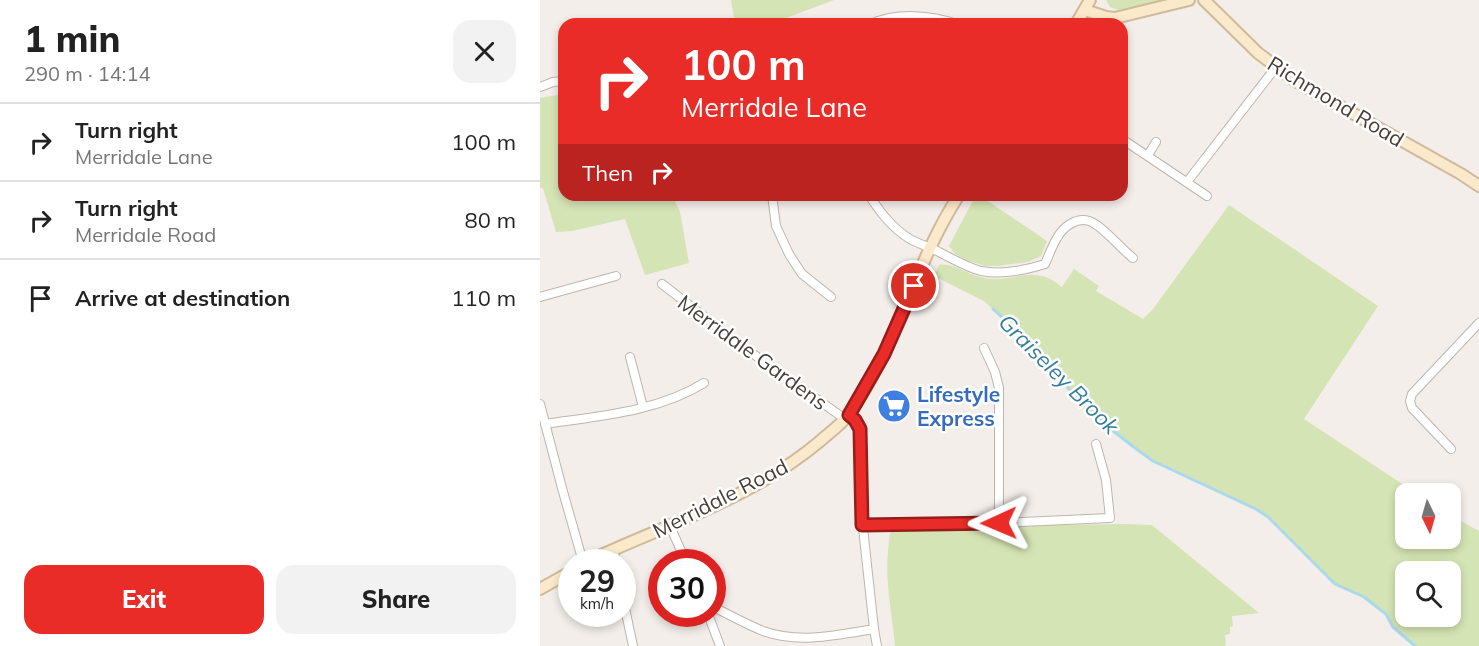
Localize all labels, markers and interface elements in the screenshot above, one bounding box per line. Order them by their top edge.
text: 1 min [24,16,120,61]
button: close [453,20,516,83]
text: 100 m [681,38,806,91]
icon: right [582,42,660,120]
street label: Richmond Road [1263,50,1409,152]
text: 290 m · 14:14 [24,61,150,86]
text: Merridale Lane [681,90,867,124]
text: Turn right [75,116,178,144]
icon: right [24,126,57,159]
text: 100 m [451,128,516,156]
text: Merridale Lane [75,144,213,169]
icon: right [645,156,678,189]
text: Then [582,159,633,187]
text: Turn right [75,194,178,222]
icon: right [24,204,57,237]
text: 80 m [465,206,516,234]
text: Merridale Road [75,222,216,247]
pin [888,260,939,311]
icon: arrive [897,269,930,302]
icon: arrive [24,282,57,315]
text: Arrive at destination [75,284,290,312]
text: 110 m [451,284,516,312]
street label: Merridale Gardens [673,289,833,415]
water label: Graiseley Brook [993,308,1126,441]
place label: Lifestyle Express [917,381,1000,431]
supermarket icon: Lifestyle Express [876,388,912,424]
street label: Merridale Road [648,453,792,543]
north arrow [1395,483,1461,549]
map controls [1395,483,1461,627]
position arrow [967,491,1031,555]
speed limit sign: 30 [648,549,726,627]
button: search [1395,561,1461,627]
text: 29 [579,562,615,600]
button: Exit [24,565,264,634]
button: Share [276,565,516,634]
text: km/h [580,594,614,613]

